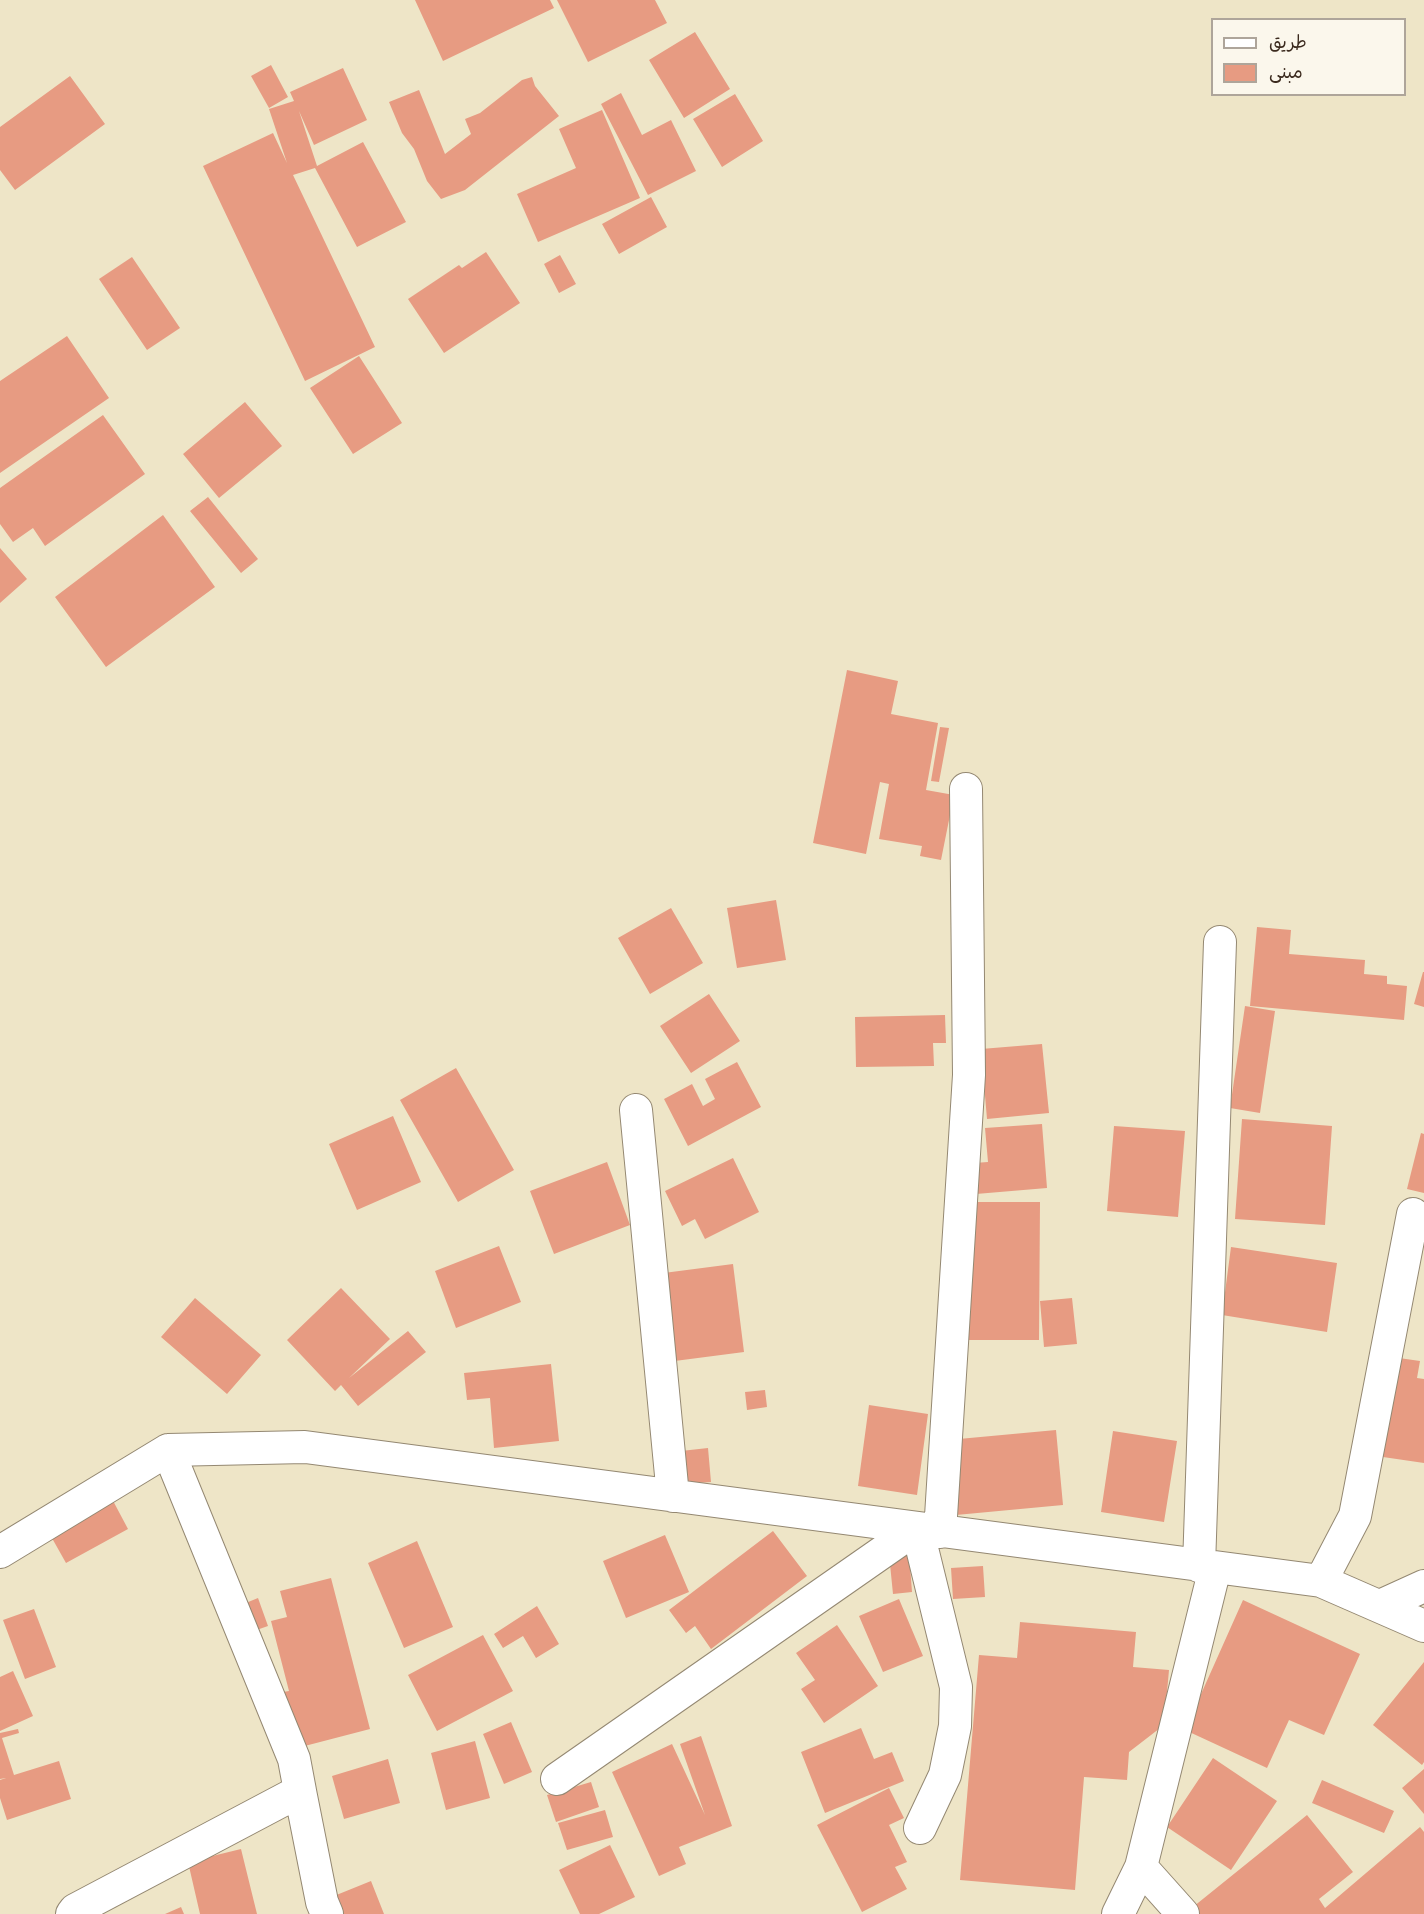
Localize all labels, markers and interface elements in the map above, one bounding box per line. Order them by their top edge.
legend [1211,18,1406,96]
text: طريق [1269,32,1307,53]
text: مبنى [1269,62,1303,83]

